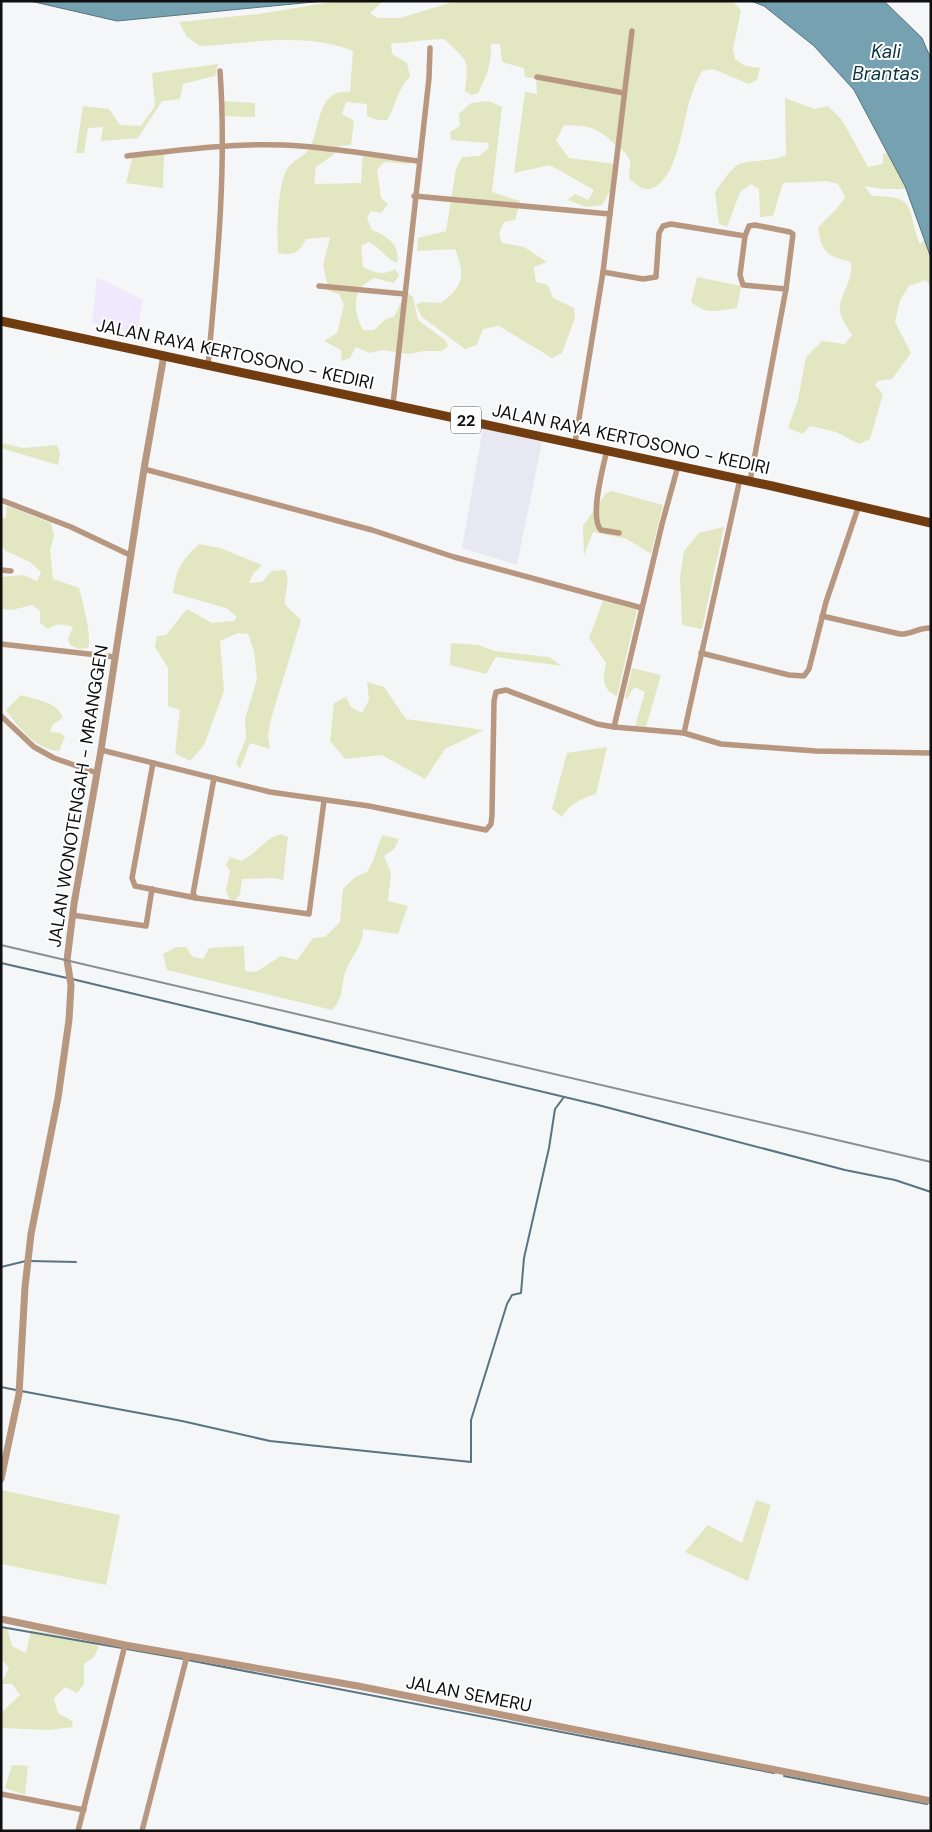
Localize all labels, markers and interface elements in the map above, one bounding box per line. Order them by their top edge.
water label: Kali Brantas [852,39,920,86]
street label: JALAN RAYA KERTOSONO - KEDIRI [94,313,376,395]
street label: JALAN RAYA KERTOSONO - KEDIRI [490,398,772,480]
road number: 22 [451,406,481,434]
street label: JALAN WONOTENGAH - MRANGGEN [42,643,114,949]
street label: JALAN SEMERU [404,1670,534,1718]

